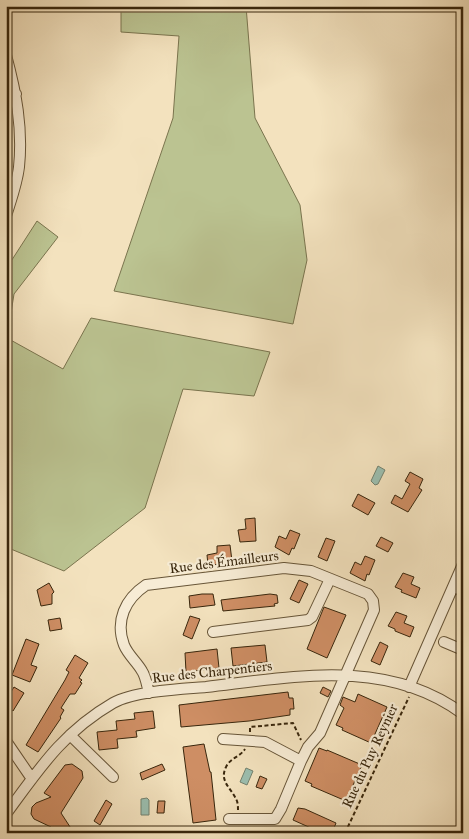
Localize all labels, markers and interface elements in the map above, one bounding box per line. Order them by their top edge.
street label: Rue des Émailleurs [168,545,280,577]
street label: Rue des Charpentiers [151,657,273,687]
street label: Rue du Puy Reynier [338,701,402,811]

